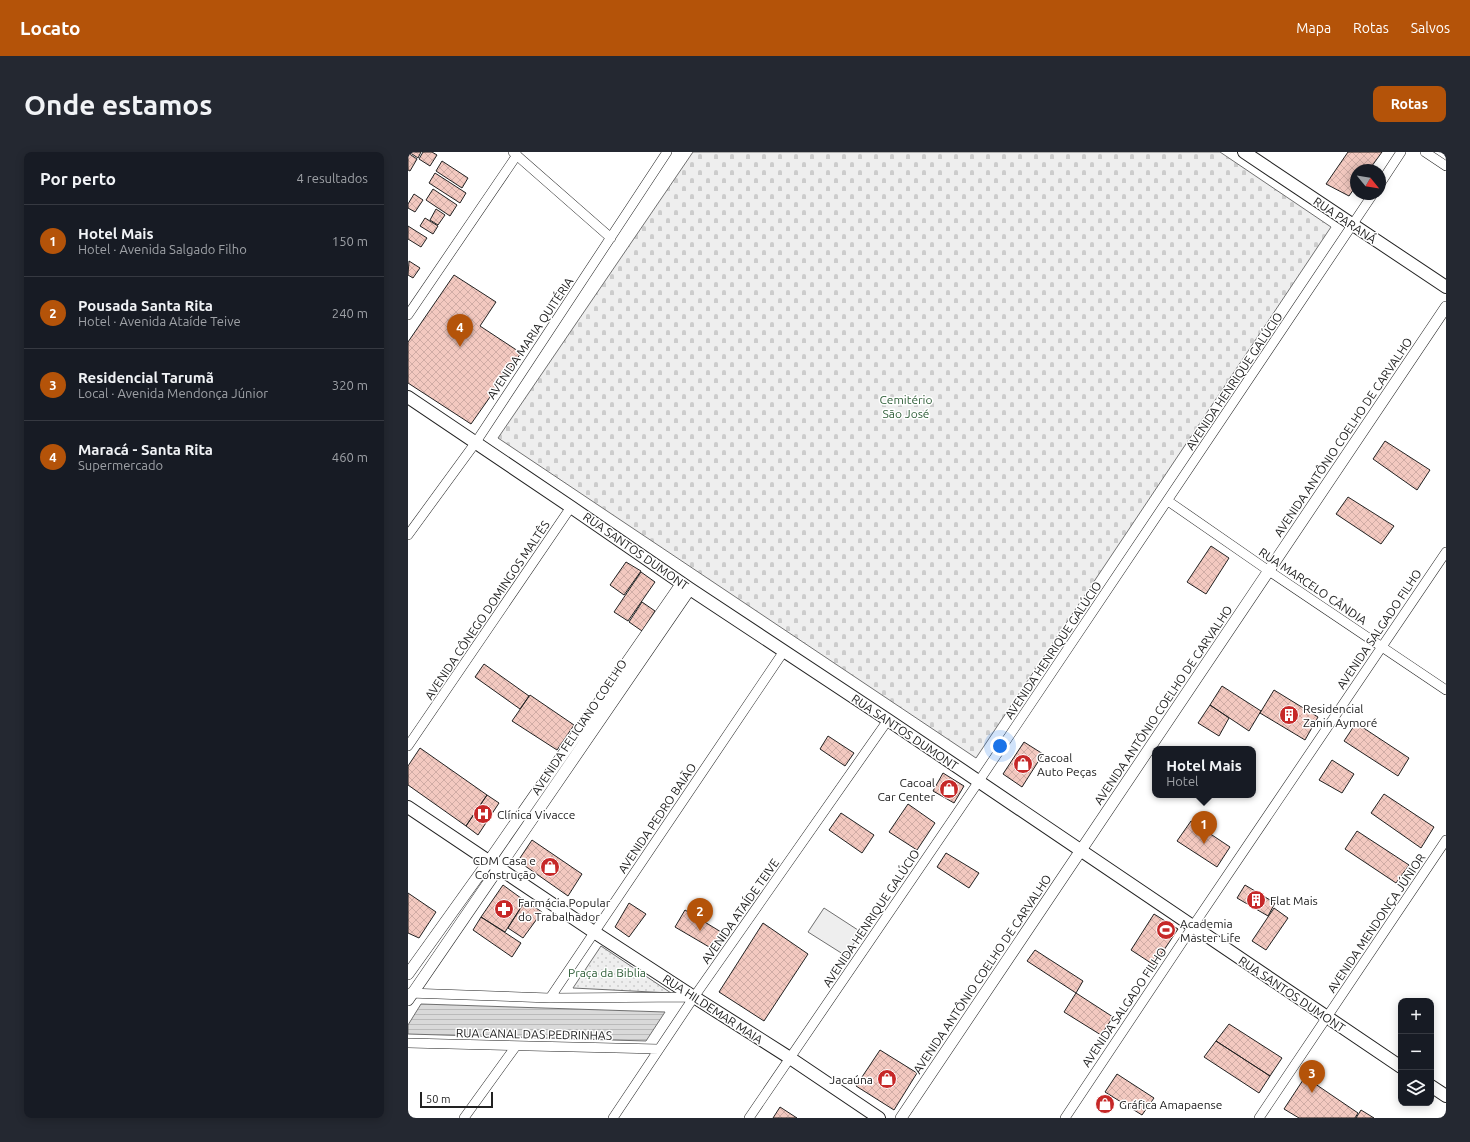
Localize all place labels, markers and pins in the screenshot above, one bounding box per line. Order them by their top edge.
pin: 4 [447,314,473,347]
place label: Residencial Zanin Aymoré [1303,702,1377,729]
building icon: Residencial Zanin Aymoré [1278,704,1300,726]
place label: Cacoal Auto Peças [1037,751,1097,778]
shop icon: Cacoal Auto Peças [1012,753,1034,775]
place label: Cacoal Car Center [877,776,935,803]
shop icon: Cacoal Car Center [938,778,960,800]
hospital icon: Clínica Vivacce [472,803,494,825]
place label: Clínica Vivacce [497,808,575,821]
pin: 1 [1191,811,1217,844]
place label: CDM Casa e Construção [473,854,536,881]
shop icon: CDM Casa e Construção [539,856,561,878]
building icon: Flat Mais [1245,889,1267,911]
place label: Flat Mais [1270,894,1318,907]
place label: Farmácia Popular do Trabalhador [518,896,611,923]
pharmacy icon: Farmácia Popular do Trabalhador [493,898,515,920]
pin: 2 [687,898,713,931]
place label: Academia Master Life [1180,917,1241,944]
sports icon: Academia Master Life [1155,919,1177,941]
pin: 3 [1299,1060,1325,1093]
shop icon: Jacaúna [876,1068,898,1090]
place label: Jacaúna [829,1073,873,1086]
shop icon: Gráfica Amapaense [1094,1093,1116,1115]
place label: Gráfica Amapaense [1119,1098,1222,1111]

